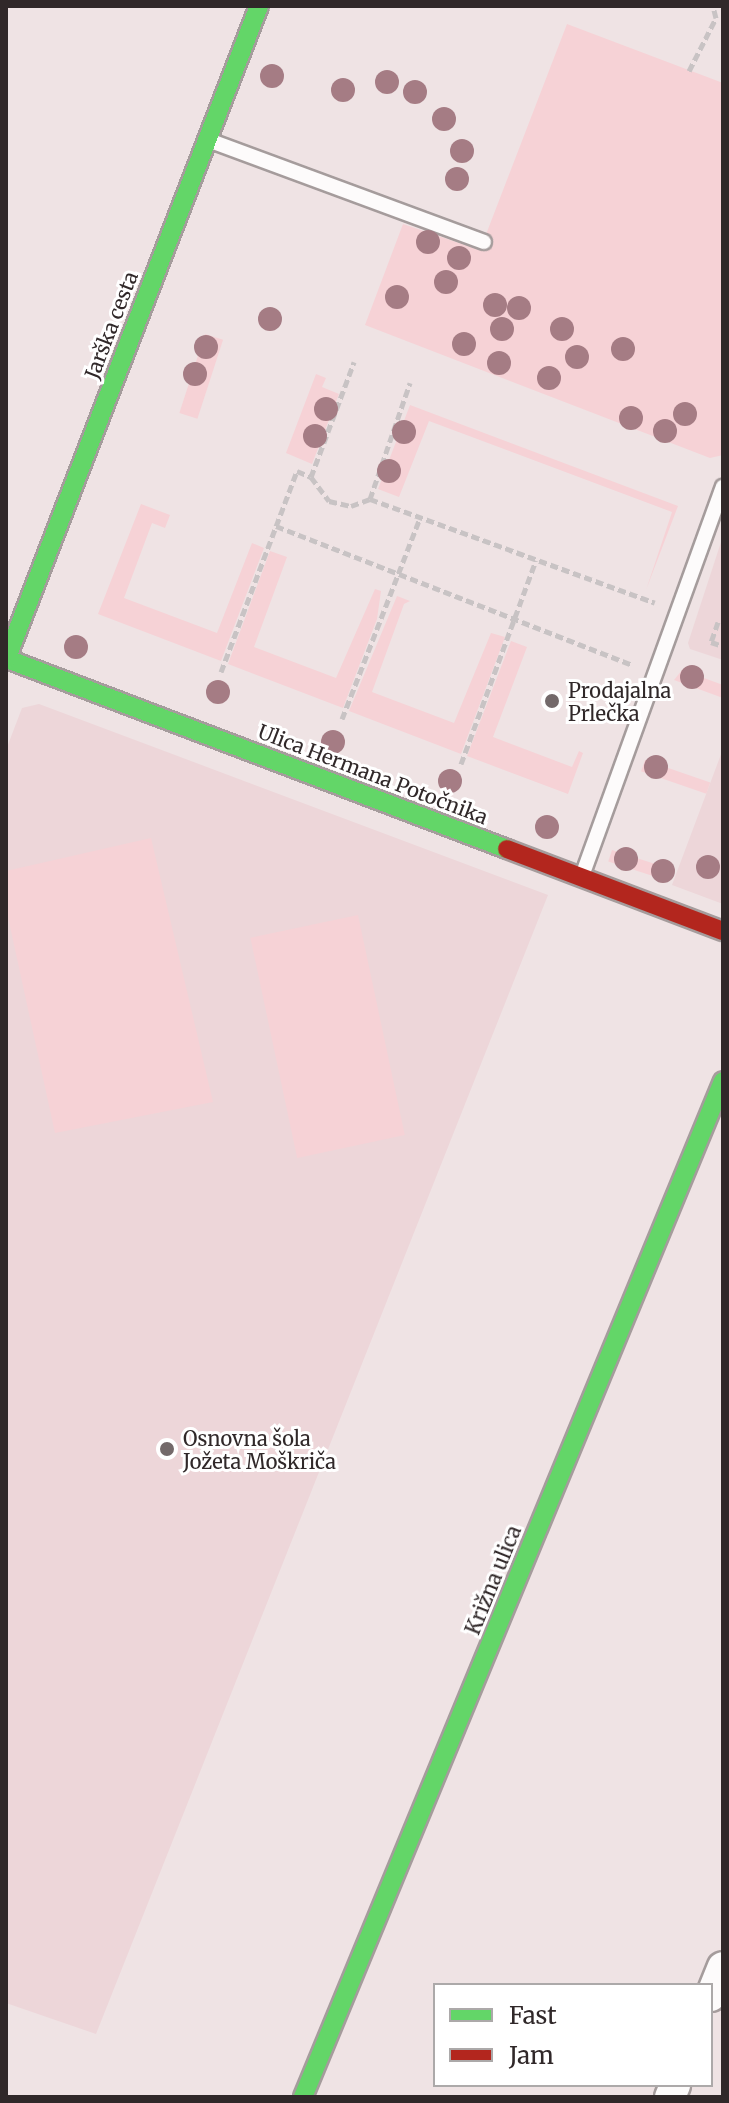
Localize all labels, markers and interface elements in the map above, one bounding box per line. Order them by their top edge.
street label: Jarška cesta [80,268,142,382]
place label: Prodajalna Prlečka [568,678,671,725]
marker: Prodajalna Prlečka [543,692,561,710]
street label: Ulica Hermana Potočnika [255,719,491,829]
place label: Osnovna šola Jožeta Moškriča [183,1426,336,1473]
marker: Osnovna šola Jožeta Moškriča [158,1440,176,1458]
street label: Križna ulica [460,1522,526,1638]
legend [433,1983,713,2087]
text: Fast [509,2000,557,2031]
text: Jam [509,2040,554,2071]

